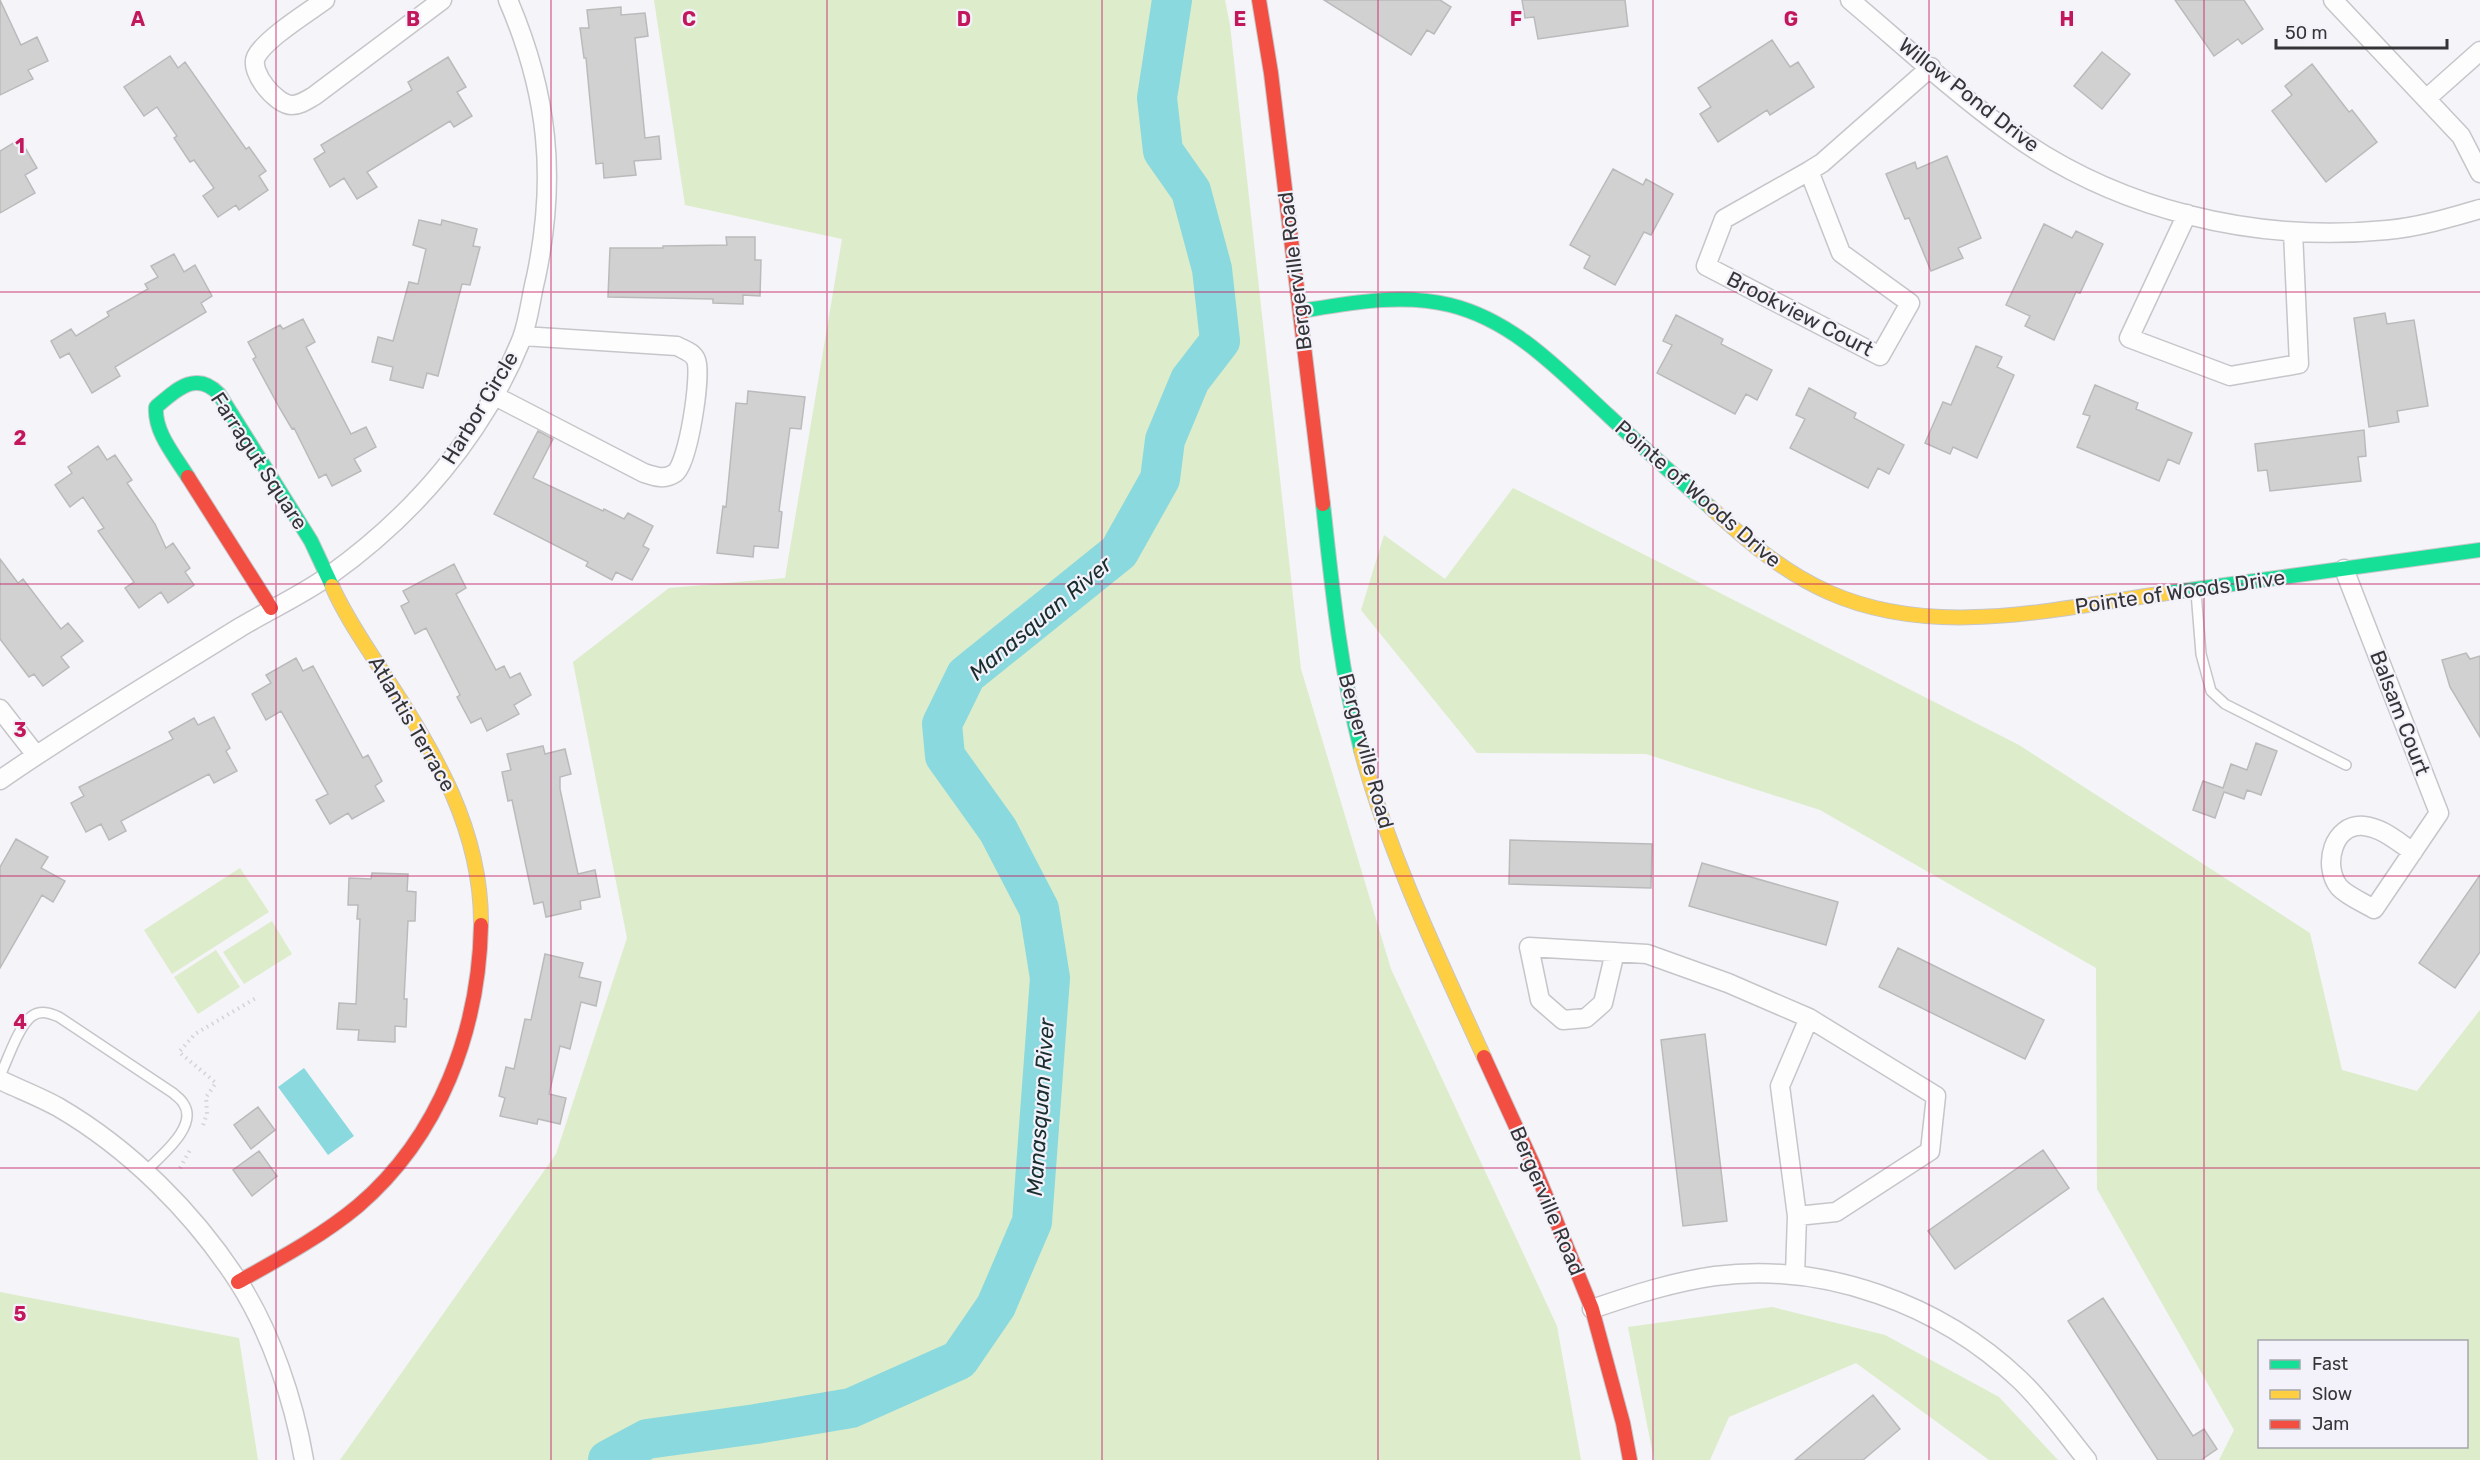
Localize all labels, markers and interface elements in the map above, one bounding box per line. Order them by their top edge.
text: A [131,7,146,31]
text: B [406,7,420,31]
text: C [682,7,696,31]
text: D [957,7,971,31]
text: E [1234,7,1246,31]
text: F [1510,7,1522,31]
text: G [1784,7,1798,31]
text: H [2060,7,2074,31]
scale bar [2276,12,2447,50]
text: 50 m [2285,22,2328,44]
street label: Willow Pond Drive [1894,32,2045,157]
text: 1 [15,134,25,158]
street label: Bergerville Road [1272,190,1317,352]
street label: Brookview Court [1723,266,1878,361]
street label: Harbor Circle [436,347,523,469]
street label: Farragut Square [206,387,313,534]
street label: Pointe of Woods Drive [1610,415,1786,573]
text: 2 [14,426,27,450]
water label: Manasquan River [963,550,1118,686]
street label: Pointe of Woods Drive [2073,564,2287,619]
street label: Balsam Court [2365,647,2436,779]
street label: Atlantis Terrace [364,652,461,796]
street label: Bergerville Road [1334,671,1399,831]
text: 3 [13,718,27,742]
text: 4 [13,1010,27,1034]
water label: Manasquan River [1021,1016,1060,1197]
street label: Bergerville Road [1505,1123,1590,1279]
text: 5 [14,1302,27,1326]
legend [2258,1340,2468,1448]
text: Fast [2312,1353,2348,1375]
text: Slow [2312,1383,2352,1405]
text: Jam [2312,1413,2349,1435]

